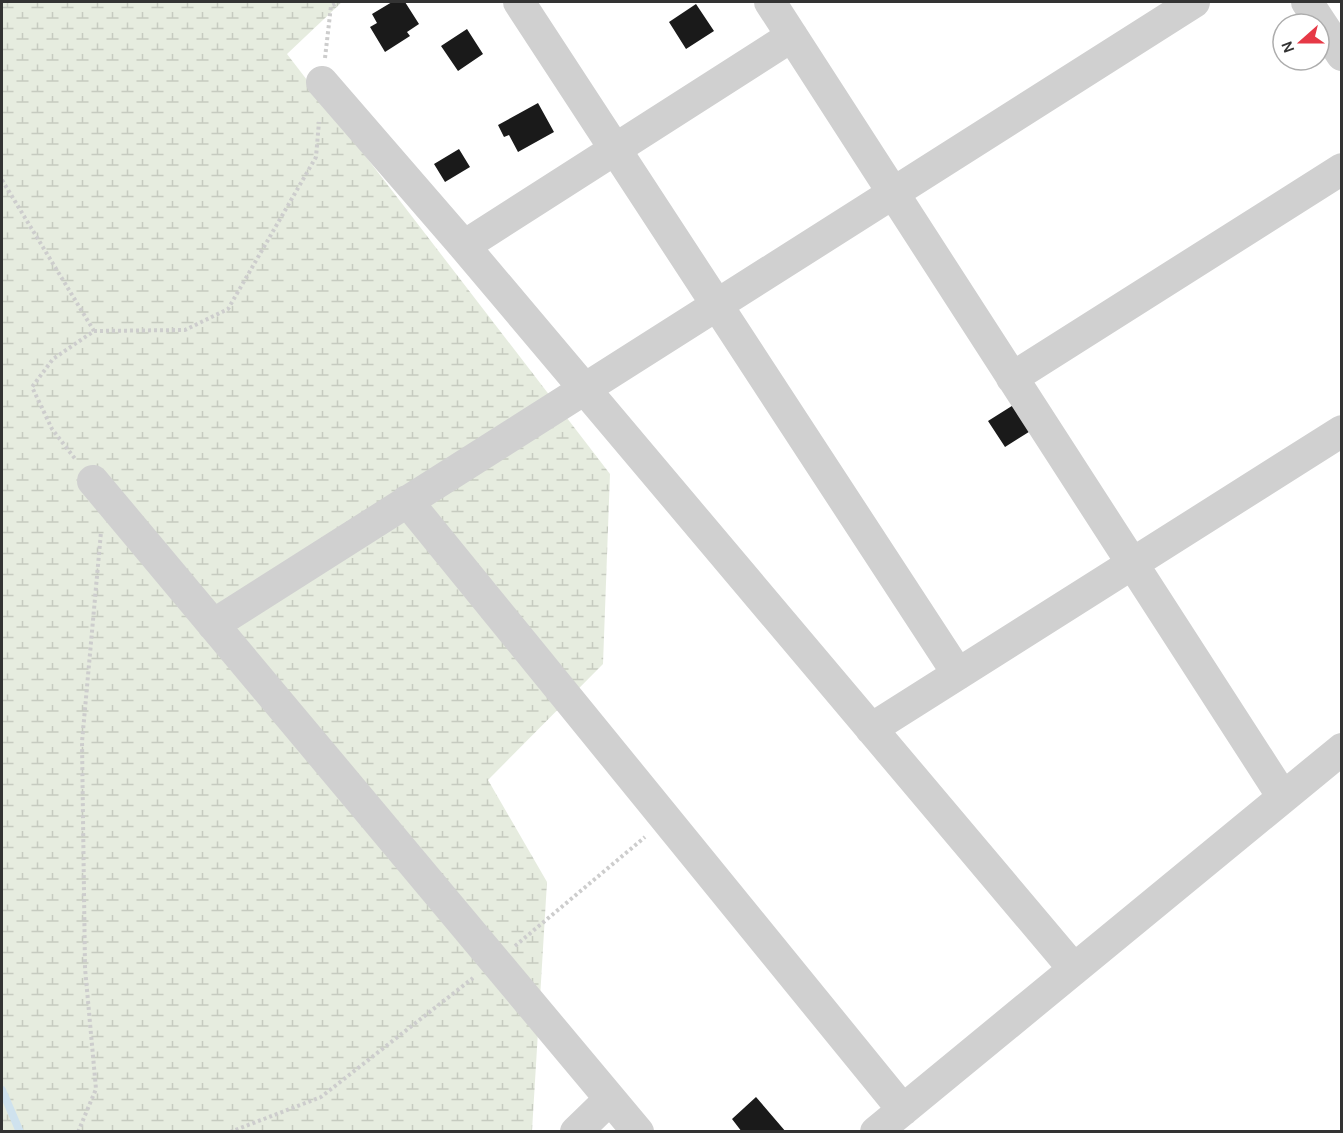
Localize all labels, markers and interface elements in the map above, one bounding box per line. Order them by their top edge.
north arrow [1271,12,1331,72]
text: N [1277,38,1298,56]

